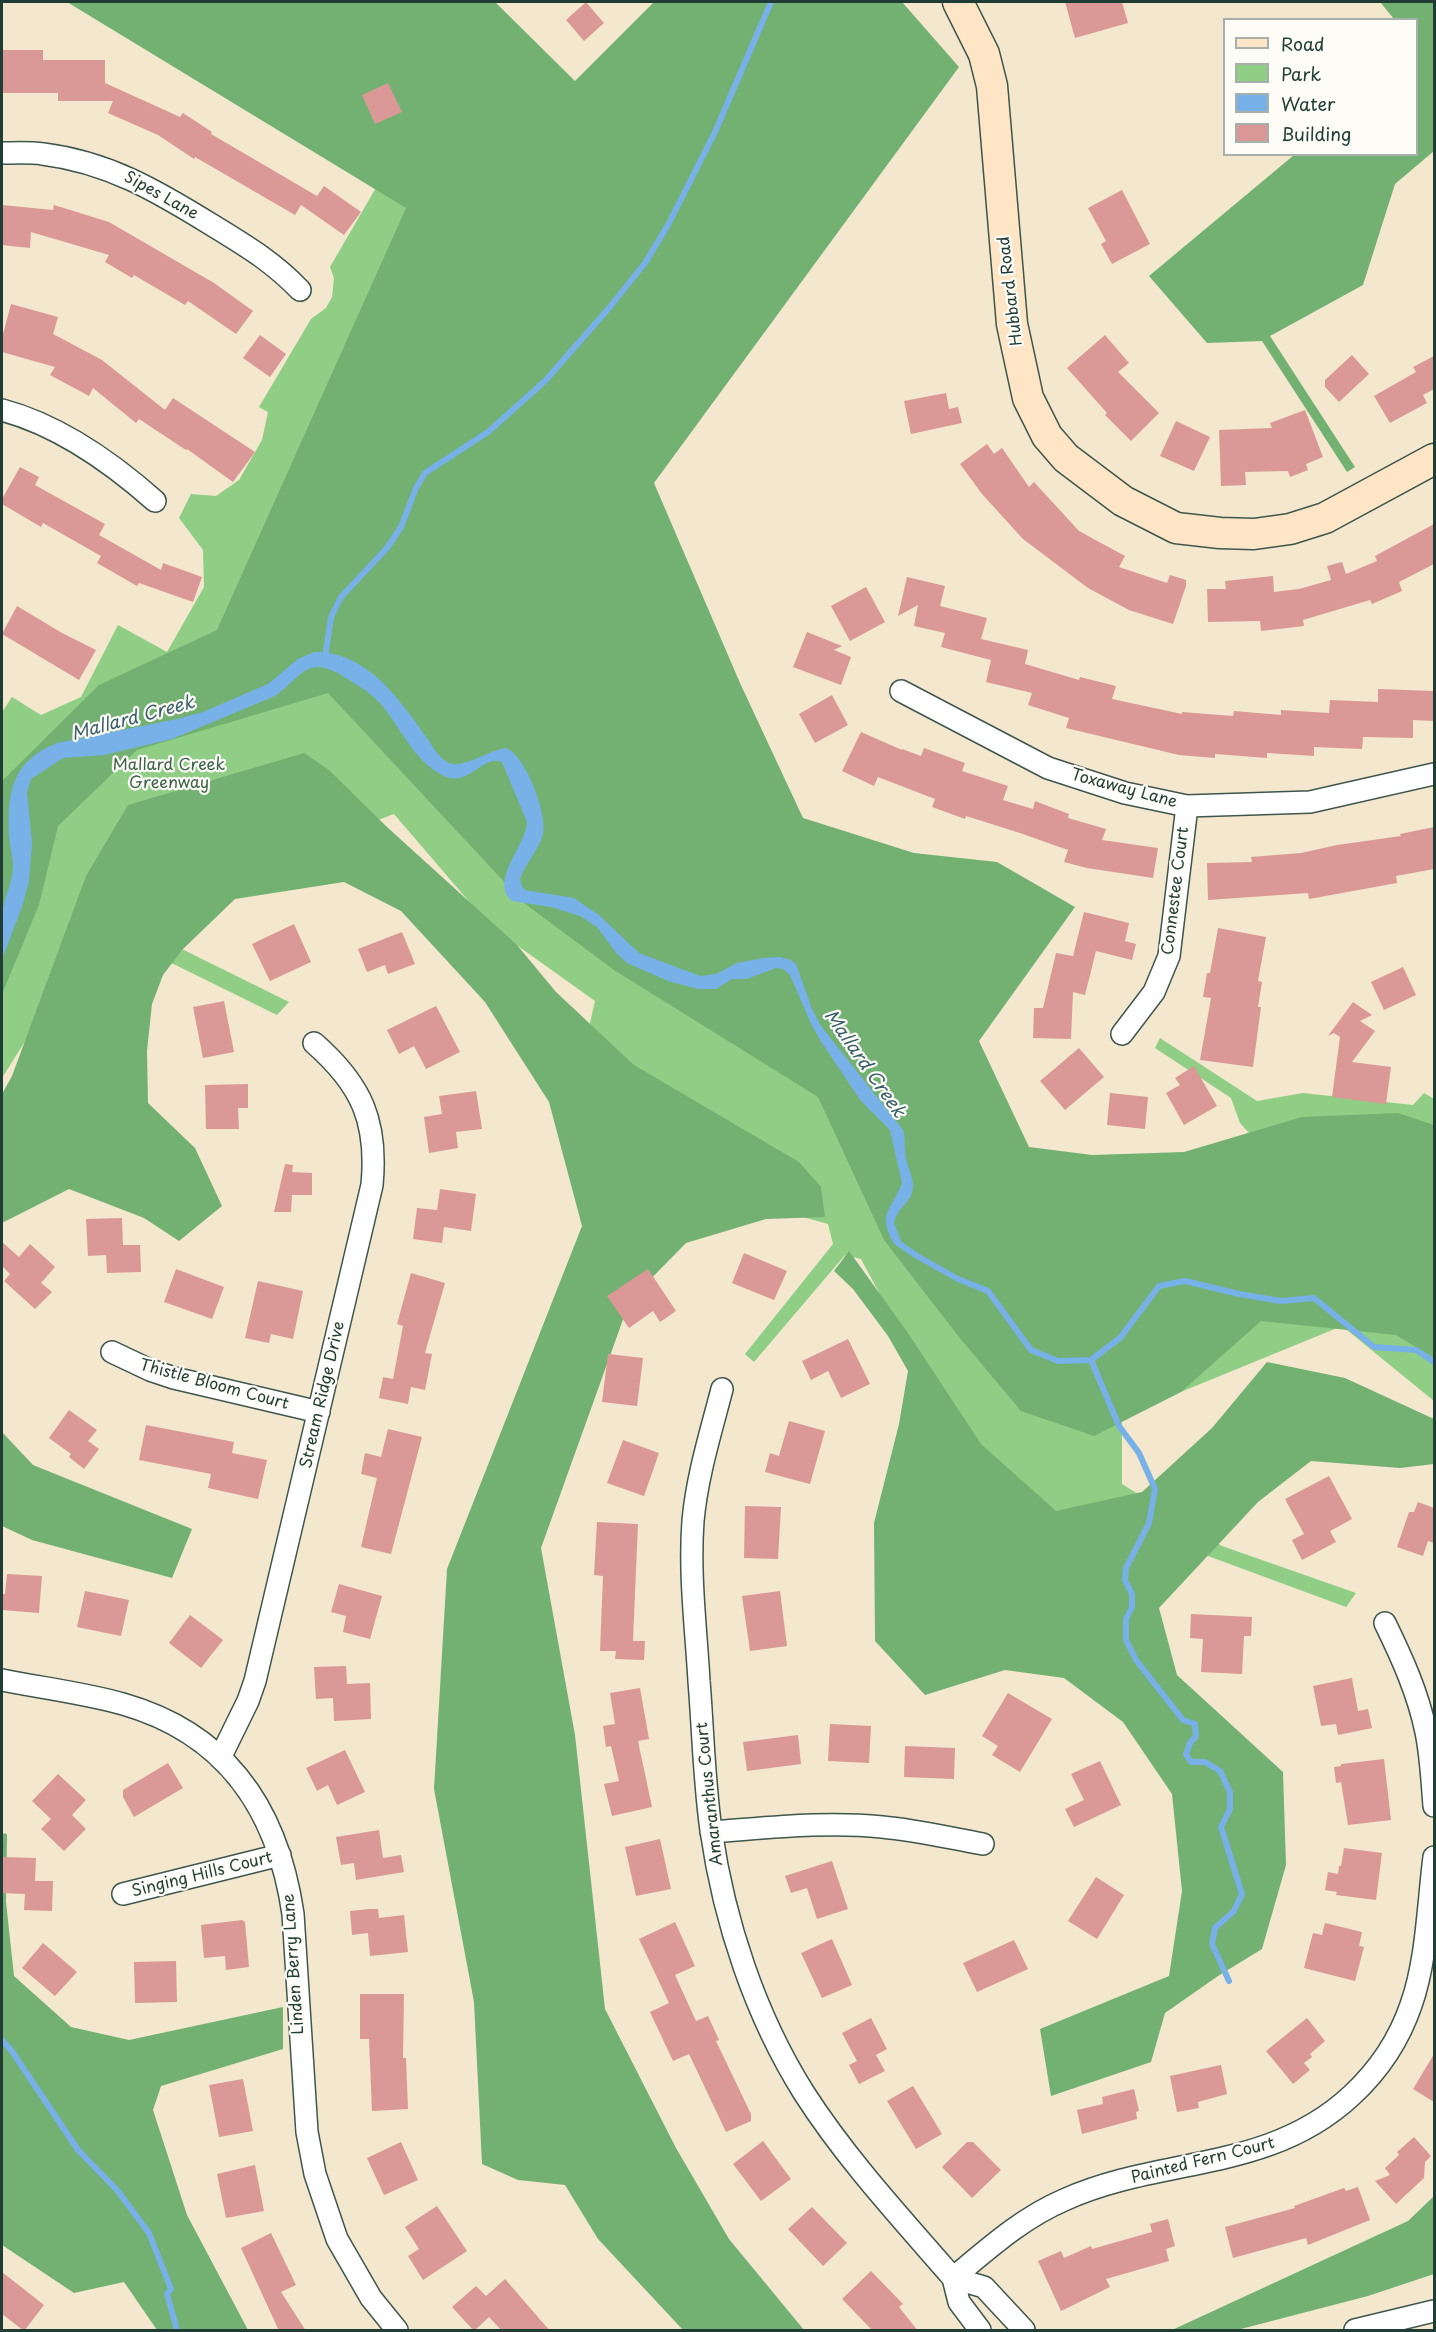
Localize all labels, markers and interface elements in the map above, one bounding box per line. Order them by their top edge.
legend [1223,18,1418,156]
text: Road [1281,30,1325,57]
text: Park [1281,60,1321,87]
text: Water [1281,90,1335,117]
text: Building [1281,120,1351,147]
street label: Sipes Lane [120,168,202,224]
street label: Hubbard Road [995,235,1027,347]
water label: Mallard Creek [69,692,197,746]
park label: Mallard Creek Greenway [113,756,225,794]
street label: Toxaway Lane [1069,766,1179,812]
street label: Connestee Court [1159,826,1193,956]
water label: Mallard Creek [819,1006,909,1122]
street label: Stream Ridge Drive [297,1320,349,1470]
street label: Thistle Bloom Court [137,1356,291,1414]
street label: Amaranthus Court [693,1721,727,1867]
street label: Singing Hills Court [130,1848,274,1902]
street label: Linden Berry Lane [279,1893,309,2035]
street label: Painted Fern Court [1129,2134,1277,2188]

